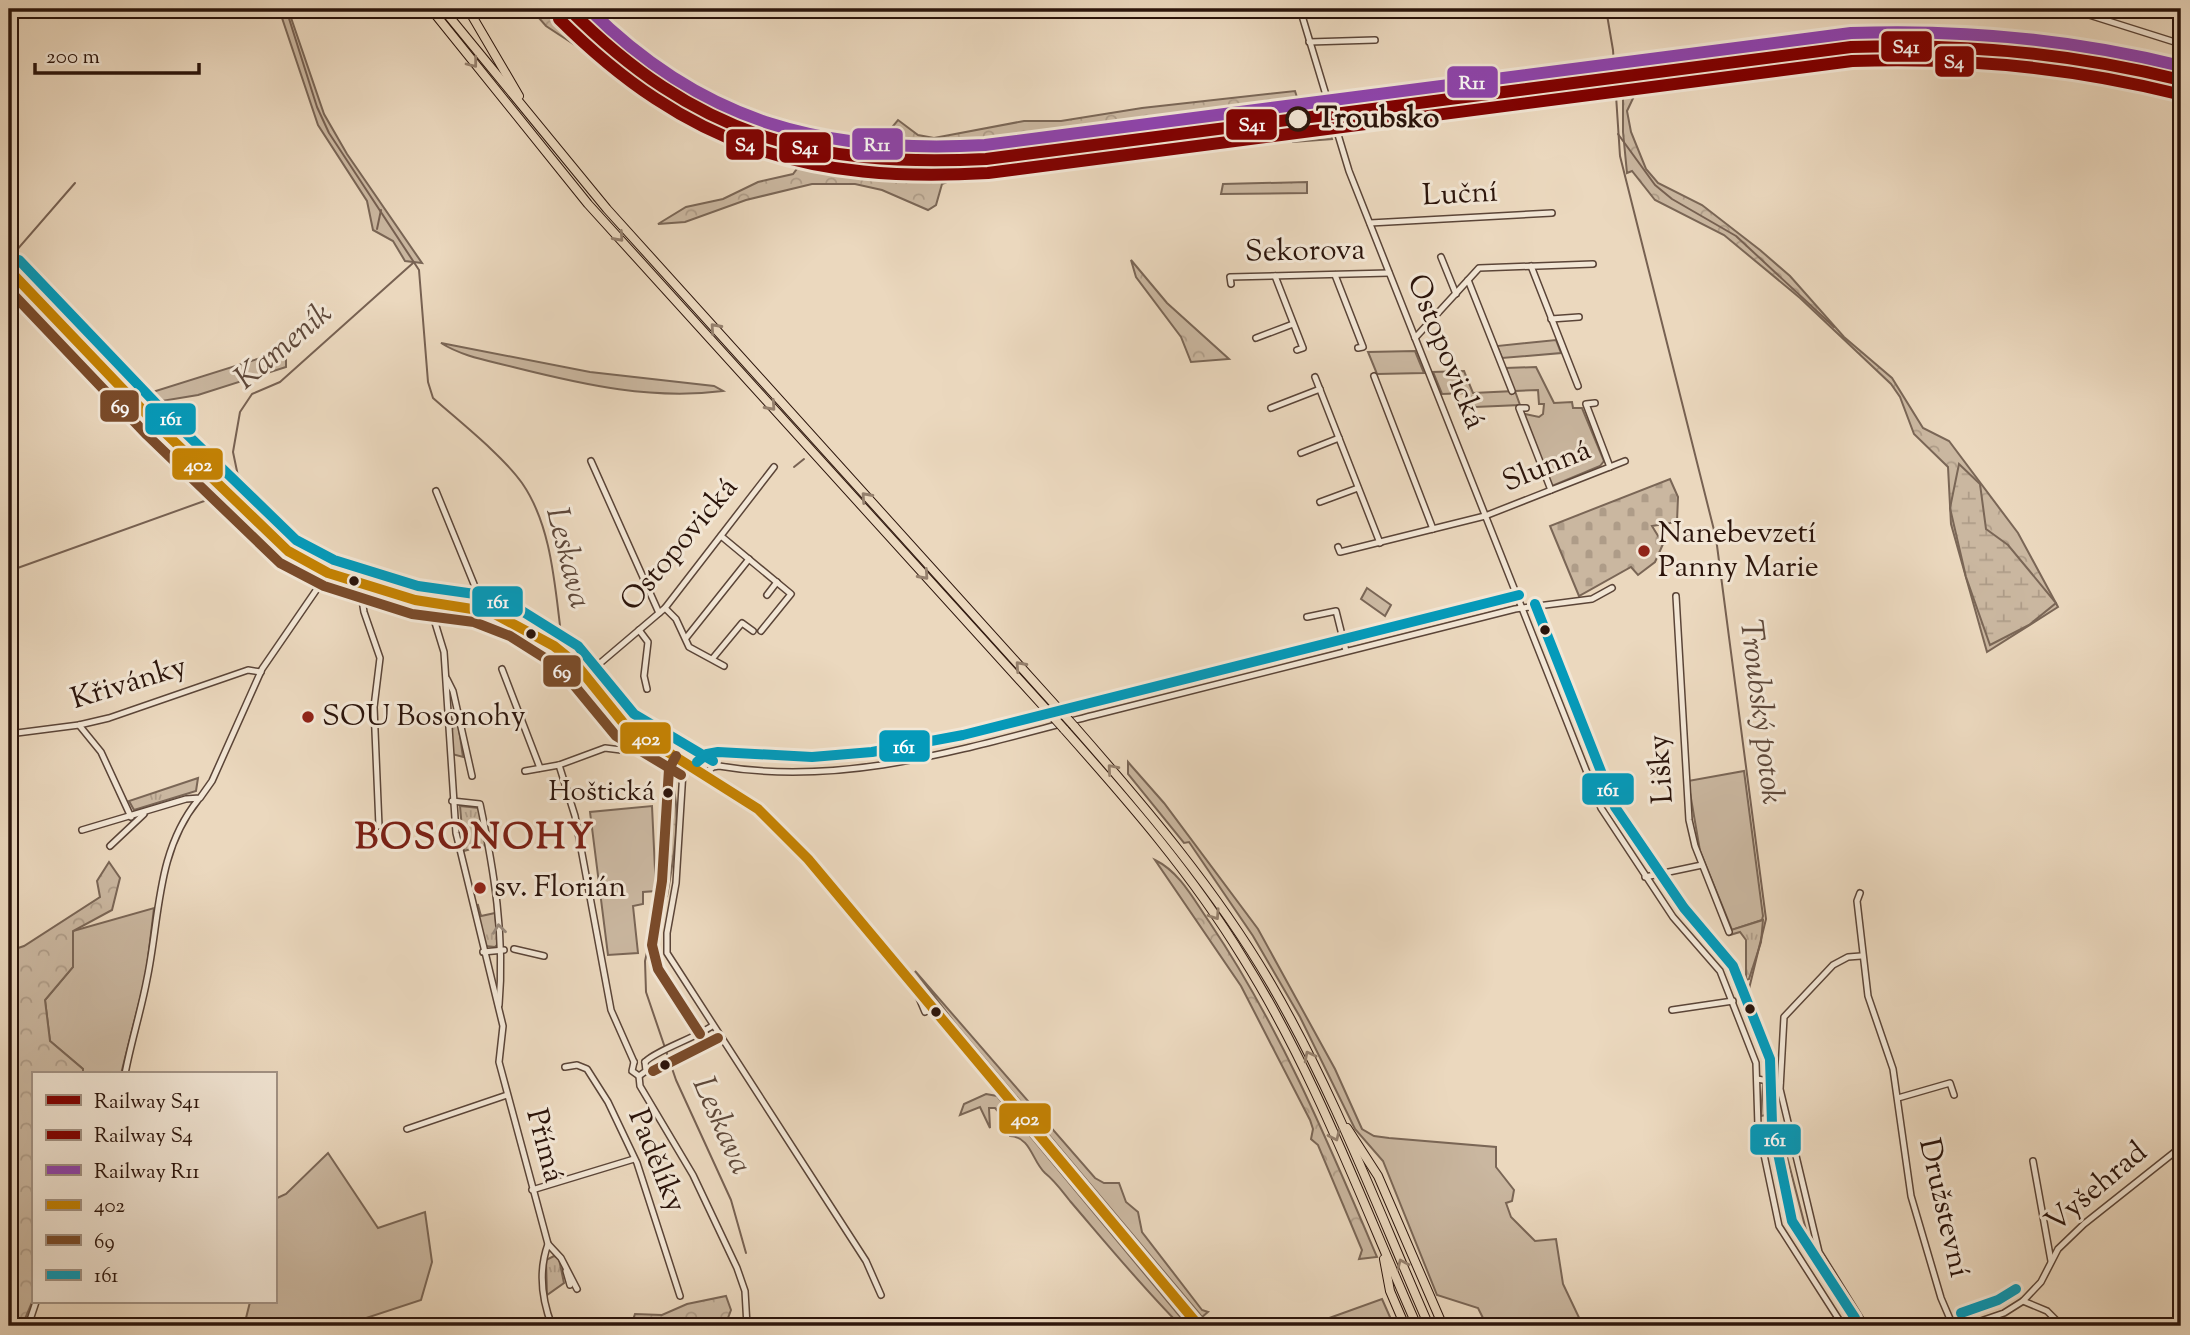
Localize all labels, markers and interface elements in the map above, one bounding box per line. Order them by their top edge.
line badge: S41 [1880,30,1933,63]
scale bar [35,32,200,76]
text: S41 [1893,35,1920,62]
text: 200 m [46,43,100,73]
line badge: S4 [1934,45,1975,78]
text: S4 [1944,50,1965,77]
one-way arrow [464,55,477,68]
line badge: R11 [1446,65,1499,99]
text: R11 [1459,71,1486,98]
place label: Troubsko [1316,98,1439,141]
marker: Troubsko [1286,107,1310,131]
line badge: S41 [1225,108,1278,141]
text: S41 [1239,113,1266,140]
line badge: R11 [851,127,904,161]
line badge: S4 [725,128,765,161]
line badge: S41 [778,131,832,164]
text: S4 [735,133,756,160]
text: R11 [864,133,891,160]
text: S41 [792,136,819,163]
street label: Luční [1421,172,1499,218]
one-way arrow [610,229,623,242]
street label: Sekorova [1245,229,1366,275]
street label: Ostopovická [1394,268,1496,436]
water label: Kameník [225,292,343,402]
one-way arrow [710,323,723,336]
line badge: 69 [99,389,140,423]
text: 69 [111,395,129,422]
one-way arrow [763,398,775,411]
line badge: 161 [144,402,197,436]
text: 161 [160,407,183,434]
street label: Slunná [1496,430,1598,504]
line badge: 402 [171,447,224,481]
text: 402 [183,453,212,480]
street label: Ostopovická [611,468,749,621]
one-way arrow [862,493,875,506]
water label: Leskava [532,503,602,613]
place label: Nanebevzetí Panny Marie [1658,513,1819,590]
marker: Nanebevzetí Panny Marie [1636,543,1652,559]
one-way arrow [916,567,928,580]
unlabelled marker [347,574,361,588]
line badge: 161 [471,585,524,618]
text: 161 [487,590,510,617]
water label: Troubský potok [1726,617,1794,807]
unlabelled marker [1538,623,1552,637]
unlabelled marker [524,627,538,641]
street label: Křivánky [66,646,192,722]
line badge: 69 [542,654,582,688]
text: 69 [553,660,571,687]
one-way arrow [1015,661,1028,674]
place label: SOU Bosonohy [322,696,526,739]
marker: SOU Bosonohy [300,709,316,725]
line badge: 402 [619,721,672,755]
text: 402 [631,727,660,754]
line badge: 161 [878,729,931,763]
street label: Lišky [1638,733,1686,805]
text: 161 [893,735,916,762]
one-way arrow [1108,764,1120,777]
line badge: 161 [1581,772,1635,806]
place label: Hoštická [548,773,655,813]
text: 161 [1597,778,1620,805]
marker: Hoštická [661,786,675,800]
district label: BOSONOHY [355,812,595,866]
place label: sv. Florián [494,867,627,910]
marker: sv. Florián [472,880,488,896]
one-way arrow [1207,907,1219,920]
one-way arrow [492,923,507,935]
unlabelled marker [1743,1002,1757,1016]
unlabelled marker [929,1005,943,1019]
one-way arrow [1303,1051,1317,1063]
unlabelled marker [658,1058,672,1072]
water label: Leskava [679,1070,763,1182]
legend [32,1072,276,1304]
text: Railway S41 [94,1088,200,1118]
line badge: 402 [998,1102,1052,1135]
street label: Padělíky [616,1103,696,1219]
street label: Přímá [514,1104,575,1188]
text: 402 [1010,1107,1039,1134]
text: Railway S4 [94,1122,193,1152]
line badge: 161 [1749,1123,1802,1156]
text: 161 [1764,1128,1787,1155]
one-way arrow [1327,1129,1341,1141]
street label: Vyšehrad [2036,1132,2158,1244]
street label: Družstevní [1906,1134,1980,1282]
text: Railway R11 [94,1158,200,1188]
text: 402 [94,1192,125,1222]
text: 69 [94,1228,115,1258]
one-way arrow [1396,1258,1410,1271]
text: 161 [94,1262,119,1292]

